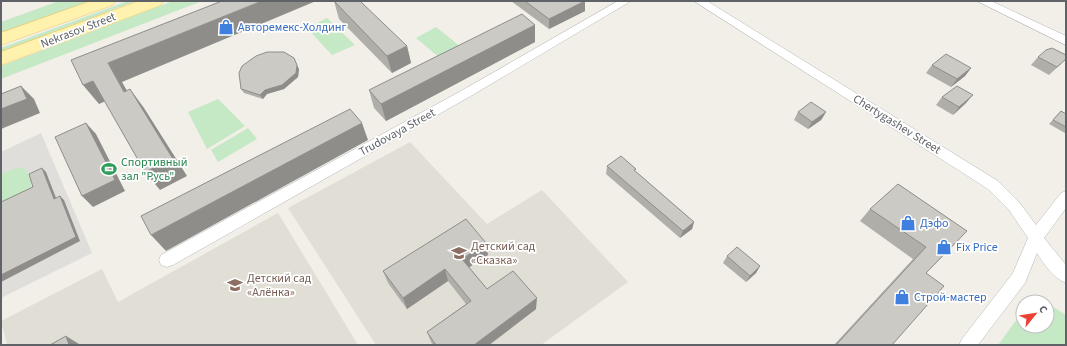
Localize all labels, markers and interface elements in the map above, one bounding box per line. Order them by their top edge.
street label: Nekrasov Street [38,8,118,53]
shop icon: Авторемекс-Холдинг [217,18,235,36]
place label: Авторемекс-Холдинг [238,19,347,36]
street label: Chertygashev Street [850,91,944,158]
street label: Trudovaya Street [356,104,439,160]
place label: Спортивный зал "Русь" [121,154,187,185]
sports icon: Спортивный зал "Русь" [100,160,118,178]
shop icon: Дэфо [899,214,917,232]
place label: Дэфо [920,215,949,232]
place label: Детский сад «Сказка» [471,238,536,269]
shop icon: Fix Price [935,238,953,256]
place label: Fix Price [956,239,998,256]
school or university icon: Детский сад «Сказка» [450,244,468,262]
place label: Детский сад «Алёнка» [247,270,312,301]
school or university icon: Детский сад «Алёнка» [226,276,244,294]
shop icon: Строй-мастер [893,288,911,306]
place label: Строй-мастер [914,289,987,306]
north arrow [1015,294,1055,334]
text: С [1035,303,1052,316]

